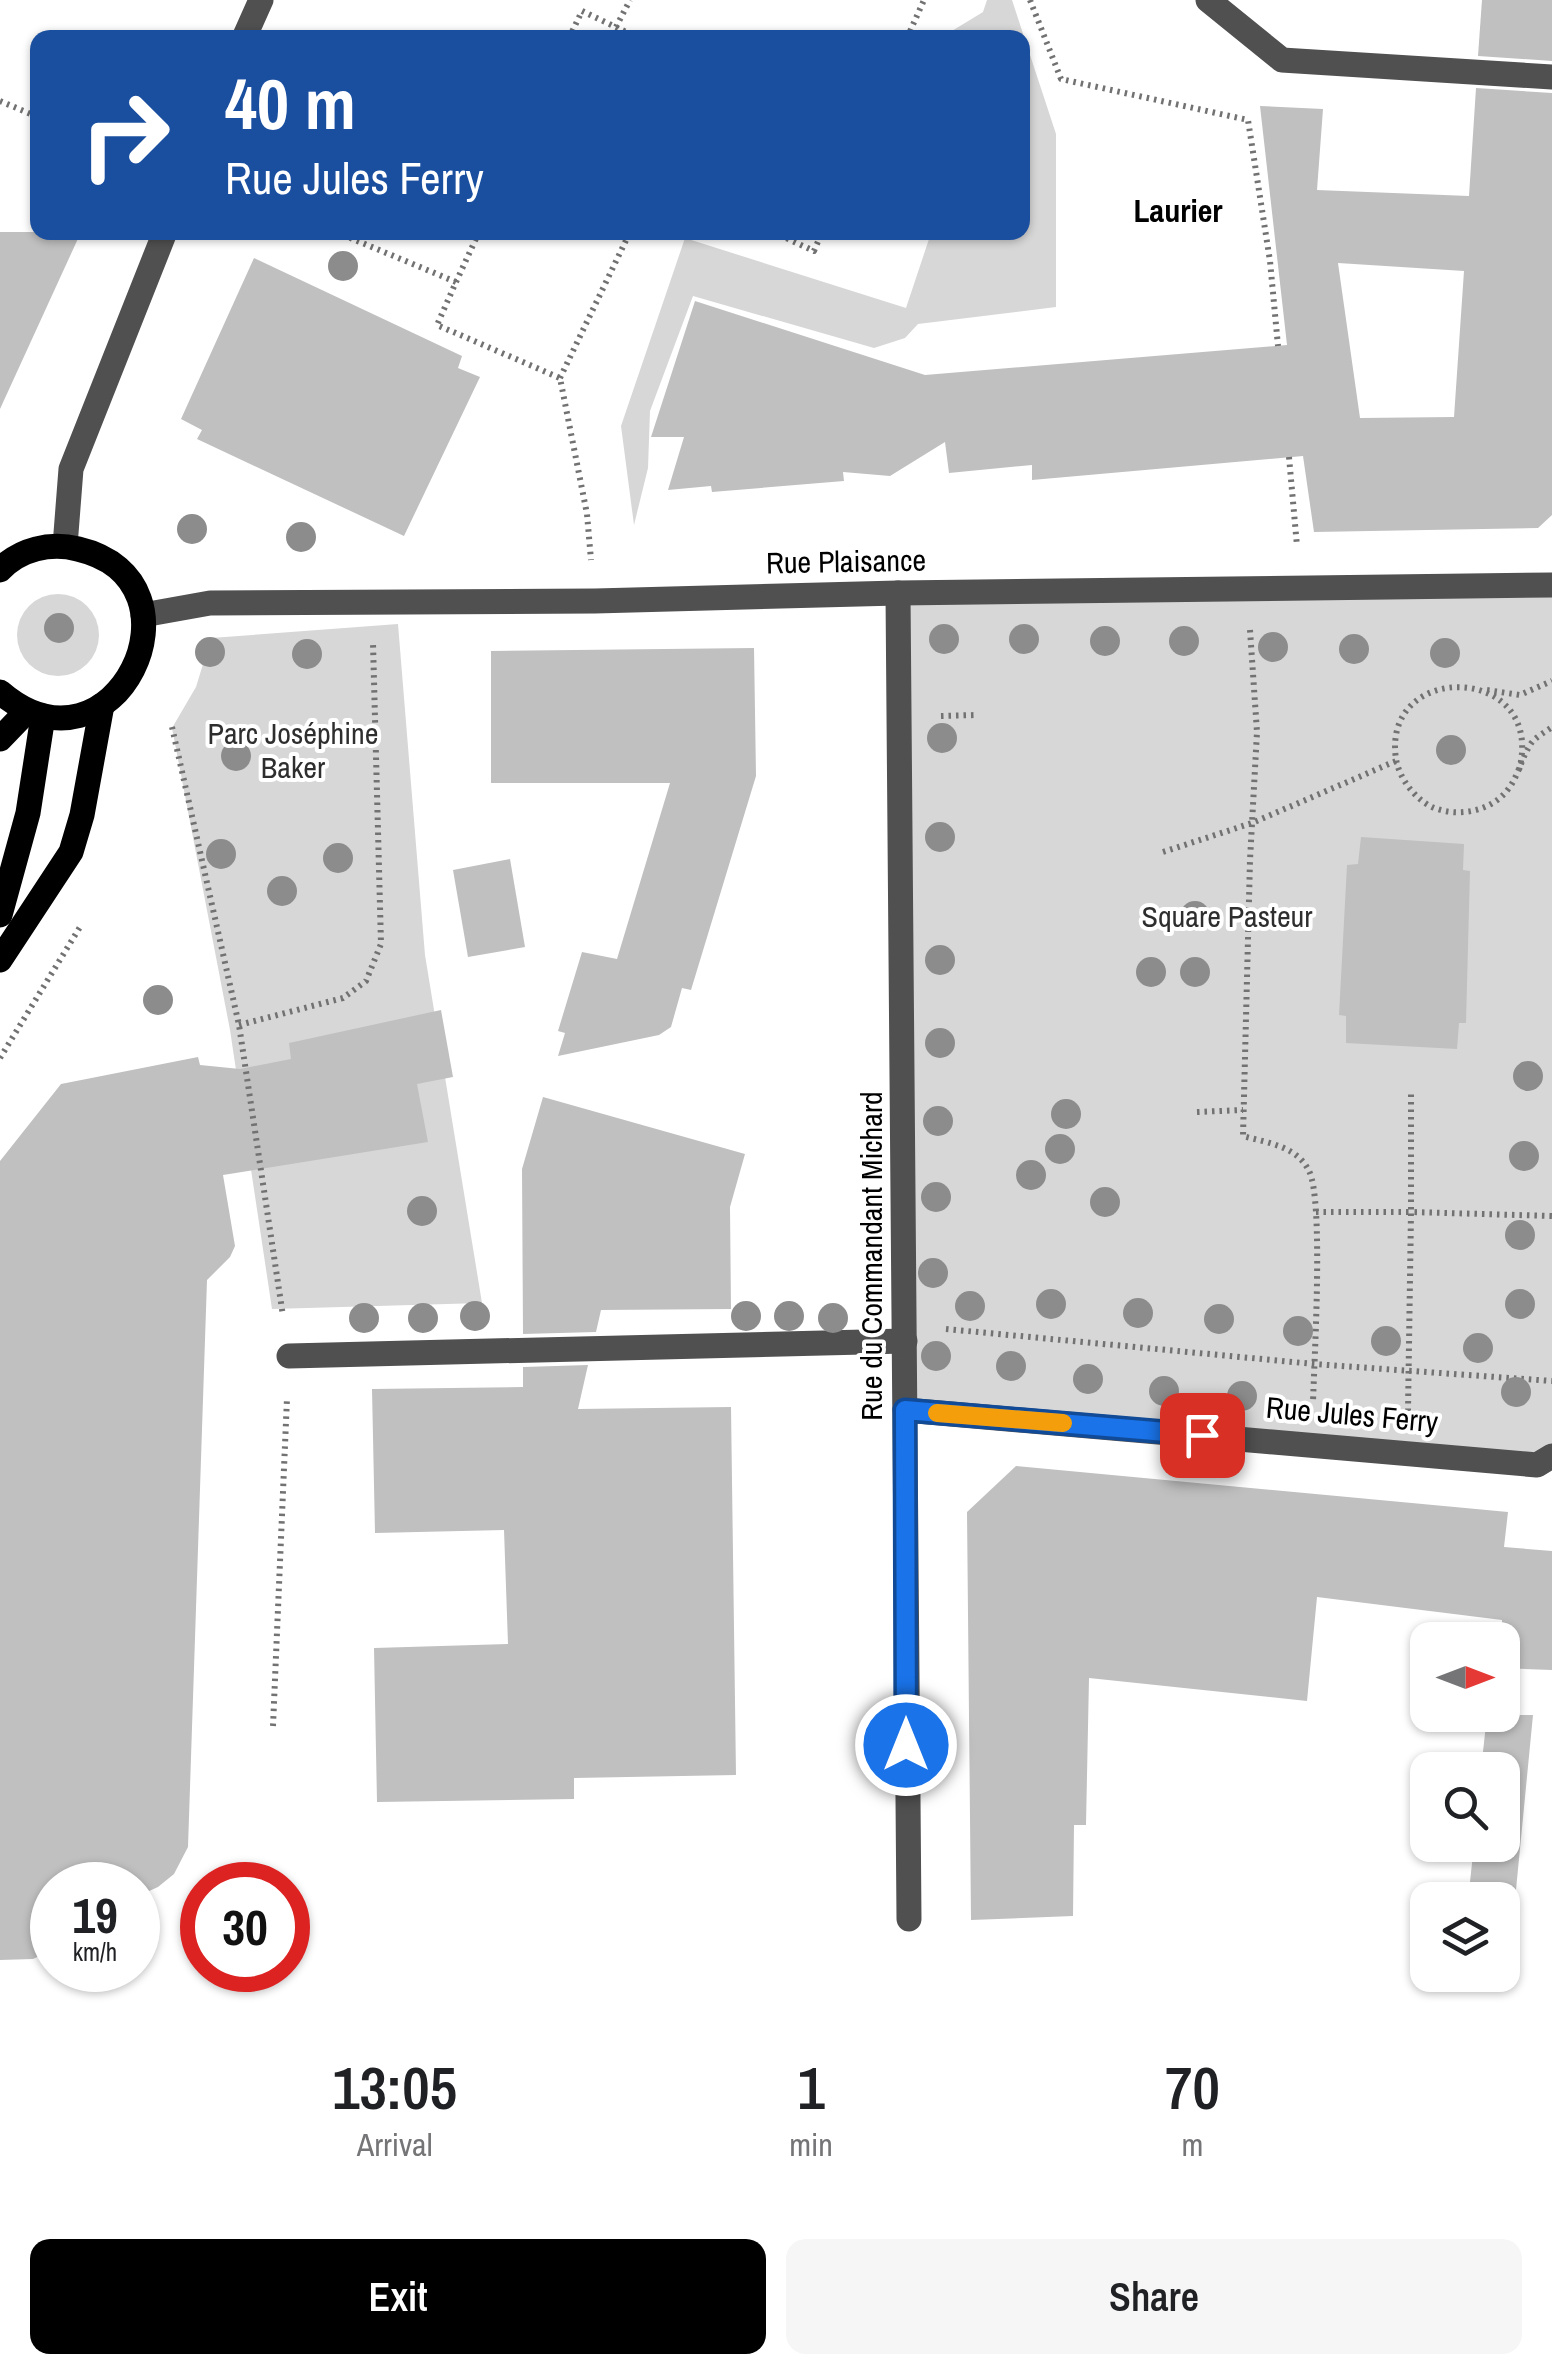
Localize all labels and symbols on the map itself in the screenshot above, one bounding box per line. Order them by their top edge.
district label: Laurier [1134,189,1223,232]
street label: Rue Plaisance [766,540,926,582]
park label: Parc Joséphine Baker [208,713,378,787]
park label: Square Pasteur [1142,896,1313,936]
street label: Rue du Commandant Michard [851,1091,891,1421]
street label: Rue Jules Ferry [1264,1387,1440,1442]
pin [1160,1393,1245,1478]
north arrow [1410,1622,1520,1732]
position arrow [854,1693,958,1797]
speed limit sign: 30 [180,1862,310,1992]

